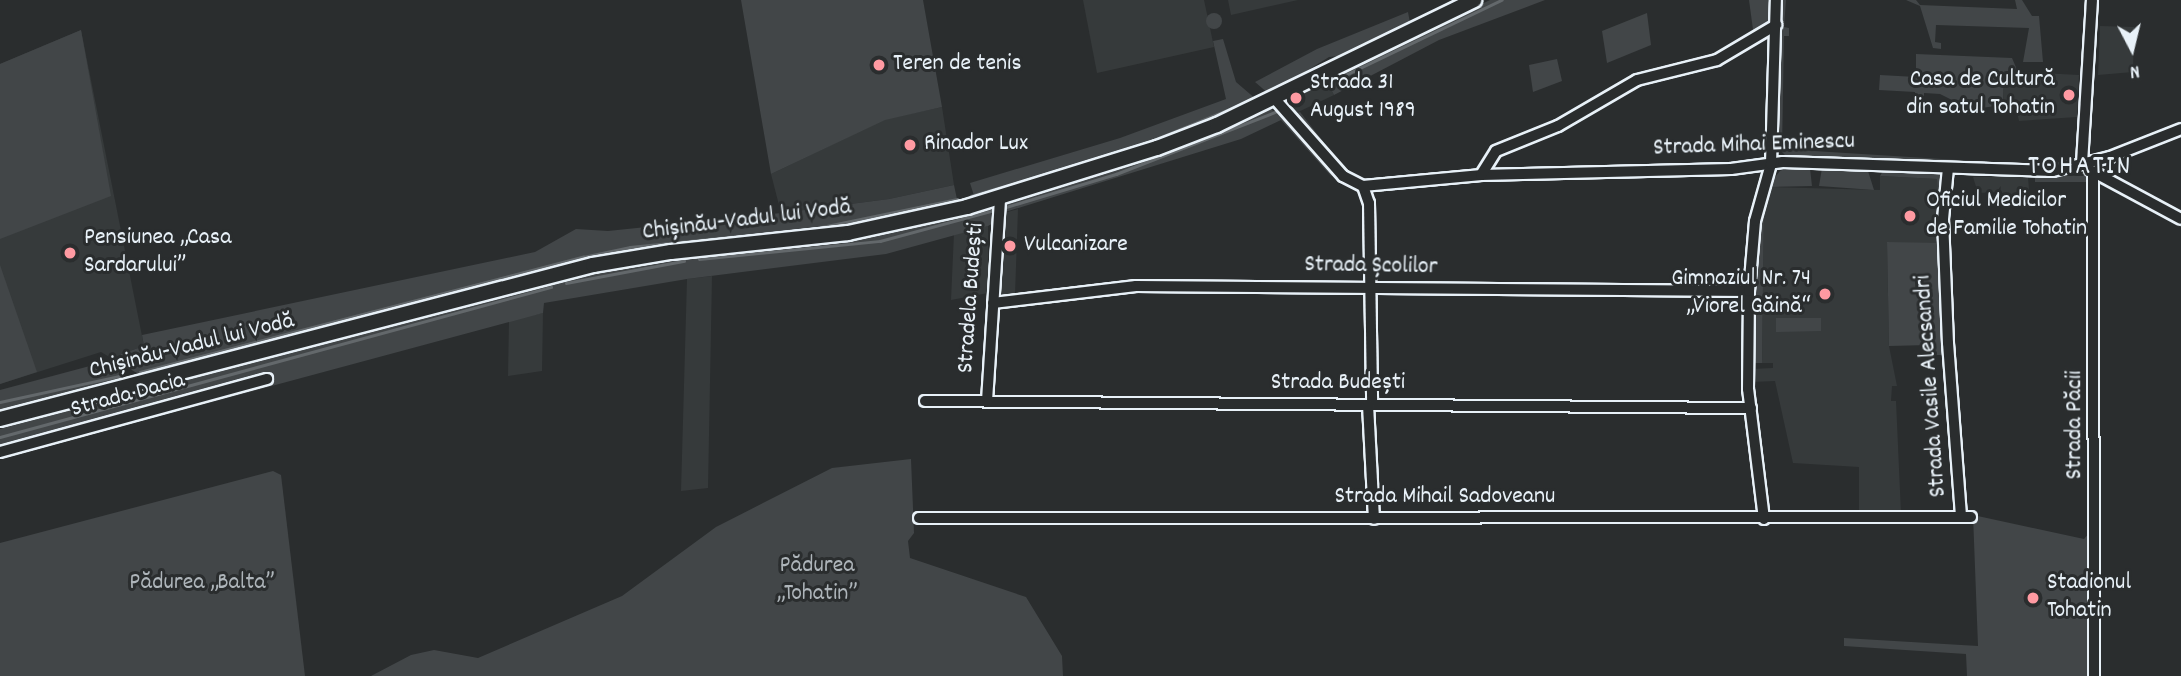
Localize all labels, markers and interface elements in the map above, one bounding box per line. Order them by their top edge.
north arrow [2097,14,2167,84]
place label: Teren de tenis [893,51,1022,79]
text: N [2128,56,2141,84]
marker: Teren de tenis [871,57,887,73]
place label: Casa de Cultură din satul Tohatin [1906,67,2055,123]
place label: Strada 31 August 1989 [1310,70,1416,126]
marker: Casa de Cultură din satul Tohatin [2061,87,2077,103]
marker: Strada 31 August 1989 [1288,90,1304,106]
street label: Strada Mihai Eminescu [1653,128,1855,164]
place label: Rinador Lux [924,131,1028,159]
marker: Rinador Lux [902,137,918,153]
district label: TOHATIN [2029,151,2131,185]
place label: Oficiul Medicilor de Familie Tohatin [1926,188,2087,244]
street label: Chișinău-Vadul lui Vodă [641,194,853,248]
marker: Oficiul Medicilor de Familie Tohatin [1900,206,1920,226]
street label: Stradela Budești [952,222,992,374]
place label: Pensiunea „Casa Sardarului” [84,225,231,281]
place label: Vulcanizare [1024,232,1128,260]
marker: Vulcanizare [1002,238,1018,254]
marker: Pensiunea „Casa Sardarului” [62,245,78,261]
street label: Strada Școlilor [1304,251,1438,283]
place label: Gimnaziul Nr. 74 „Viorel Găină“ [1671,266,1811,322]
street label: Strada Vasile Alecsandri [1910,274,1954,498]
marker: Gimnaziul Nr. 74 „Viorel Găină“ [1817,286,1833,302]
street label: Chișinău-Vadul lui Vodă [86,308,298,386]
street label: Strada Dacia [68,367,188,425]
street label: Strada Budești [1271,370,1405,398]
street label: Strada Păcii [2062,371,2090,479]
street label: Strada Mihail Sadoveanu [1335,484,1555,512]
park label: Pădurea „Tohatin” [777,553,857,609]
park label: Pădurea „Balta” [129,570,275,598]
place label: Stadionul Tohatin [2047,570,2131,626]
marker: Stadionul Tohatin [2025,590,2041,606]

